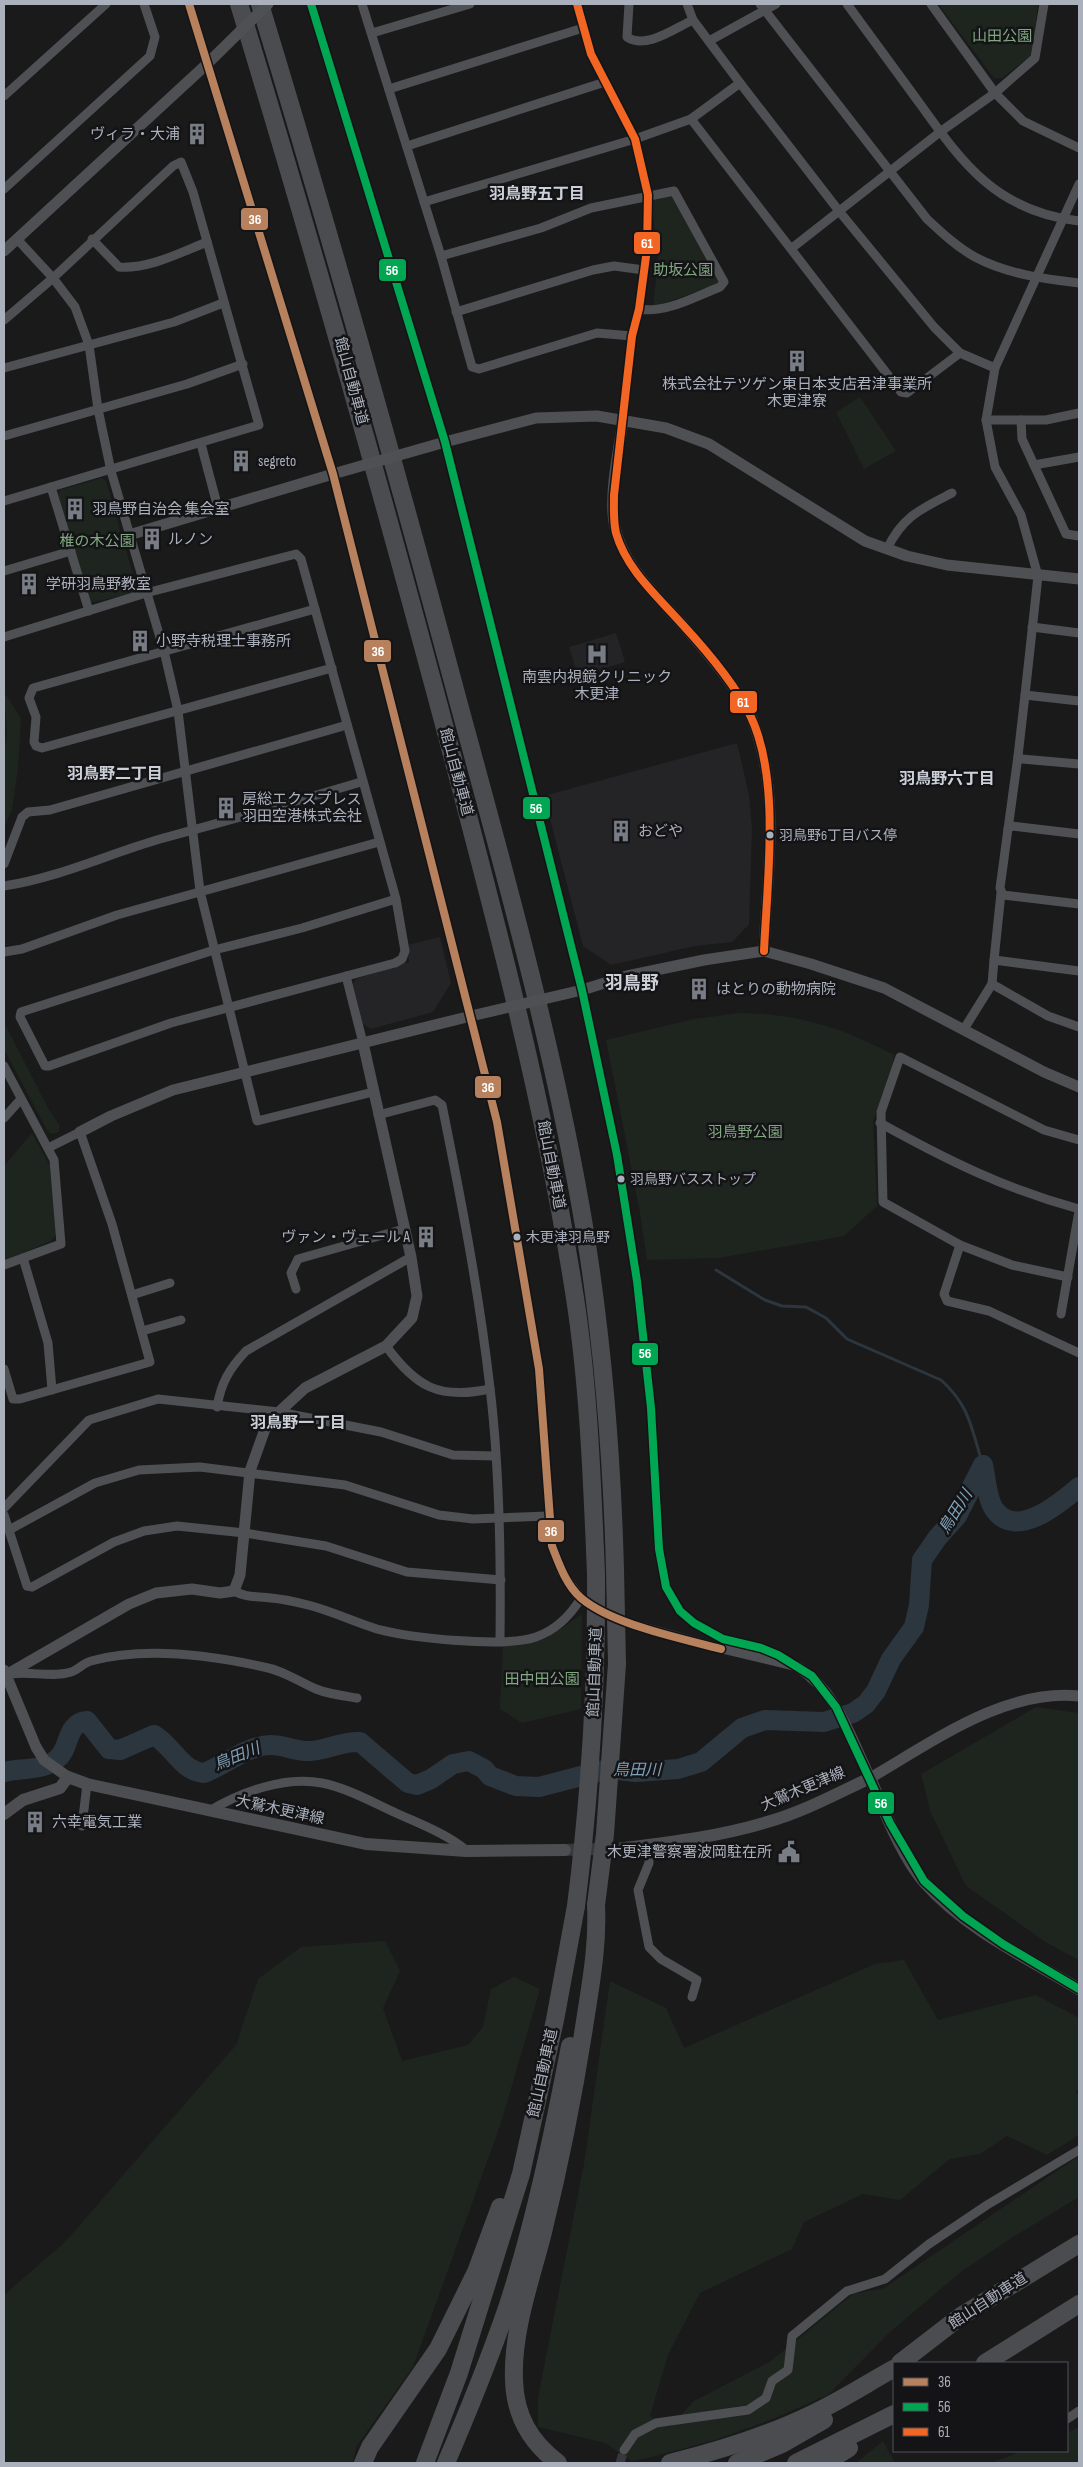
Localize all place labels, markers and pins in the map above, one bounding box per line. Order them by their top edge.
building icon: ヴィラ・大浦 [184,121,210,147]
place label: ヴィラ・大浦 [90,125,180,144]
building icon: 株式会社テツゲン東日本支店君津事業所 木更津寮 [784,348,810,374]
place label: 株式会社テツゲン東日本支店君津事業所 木更津寮 [662,375,932,411]
building icon: segreto [228,448,254,474]
place label: segreto [258,452,296,471]
building icon: 羽鳥野自治会 集会室 [62,496,88,522]
place label: 羽鳥野自治会 集会室 [92,500,229,519]
building icon: ルノン [139,526,165,552]
place label: ルノン [168,530,213,549]
building icon: 学研羽鳥野教室 [16,571,42,597]
place label: 学研羽鳥野教室 [46,575,151,594]
building icon: 小野寺税理士事務所 [127,628,153,654]
place label: 小野寺税理士事務所 [156,632,291,651]
hospital icon: 南雲内視鏡クリニック 木更津 [584,641,610,667]
place label: 南雲内視鏡クリニック 木更津 [522,668,672,704]
place label: 房総エクスプレス 羽田空港株式会社 [242,790,362,826]
building icon: 房総エクスプレス 羽田空港株式会社 [213,795,239,821]
building icon: おどや [608,818,634,844]
place label: おどや [638,822,683,841]
place label: 羽鳥野6丁目バス停 [779,827,897,844]
marker: 羽鳥野6丁目バス停 [765,830,775,840]
building icon: はとりの動物病院 [686,976,712,1002]
place label: はとりの動物病院 [716,980,836,999]
place label: 羽鳥野バスストップ [630,1171,756,1188]
marker: 羽鳥野バスストップ [616,1174,626,1184]
building icon: ヴァン・ヴェール A [413,1224,439,1250]
place label: ヴァン・ヴェール A [281,1228,411,1247]
place label: 木更津羽鳥野 [526,1229,610,1246]
marker: 木更津羽鳥野 [512,1232,522,1242]
building icon: 六幸電気工業 [22,1809,48,1835]
place label: 六幸電気工業 [52,1813,142,1832]
public building icon: 木更津警察署波岡駐在所 [776,1839,802,1865]
place label: 木更津警察署波岡駐在所 [607,1843,772,1862]

